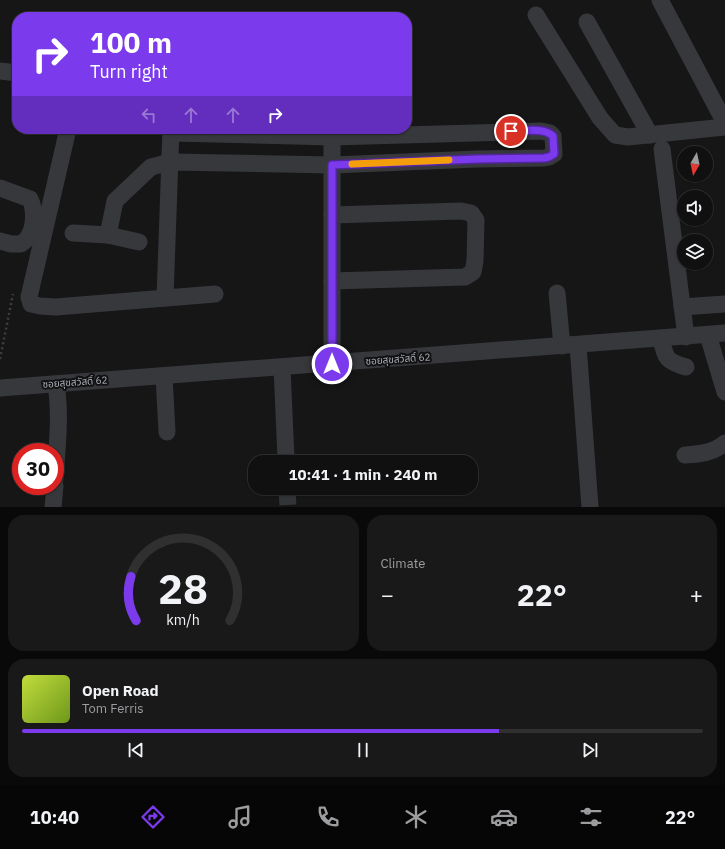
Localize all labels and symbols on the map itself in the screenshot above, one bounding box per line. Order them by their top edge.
pin [494,114,528,148]
north arrow [677,146,713,182]
position arrow [311,343,353,385]
street label: ซอยสุขสวัสดิ์ 62 [365,350,431,368]
street label: ซอยสุขสวัสดิ์ 62 [42,373,108,391]
speed limit sign: 30 [12,443,64,495]

